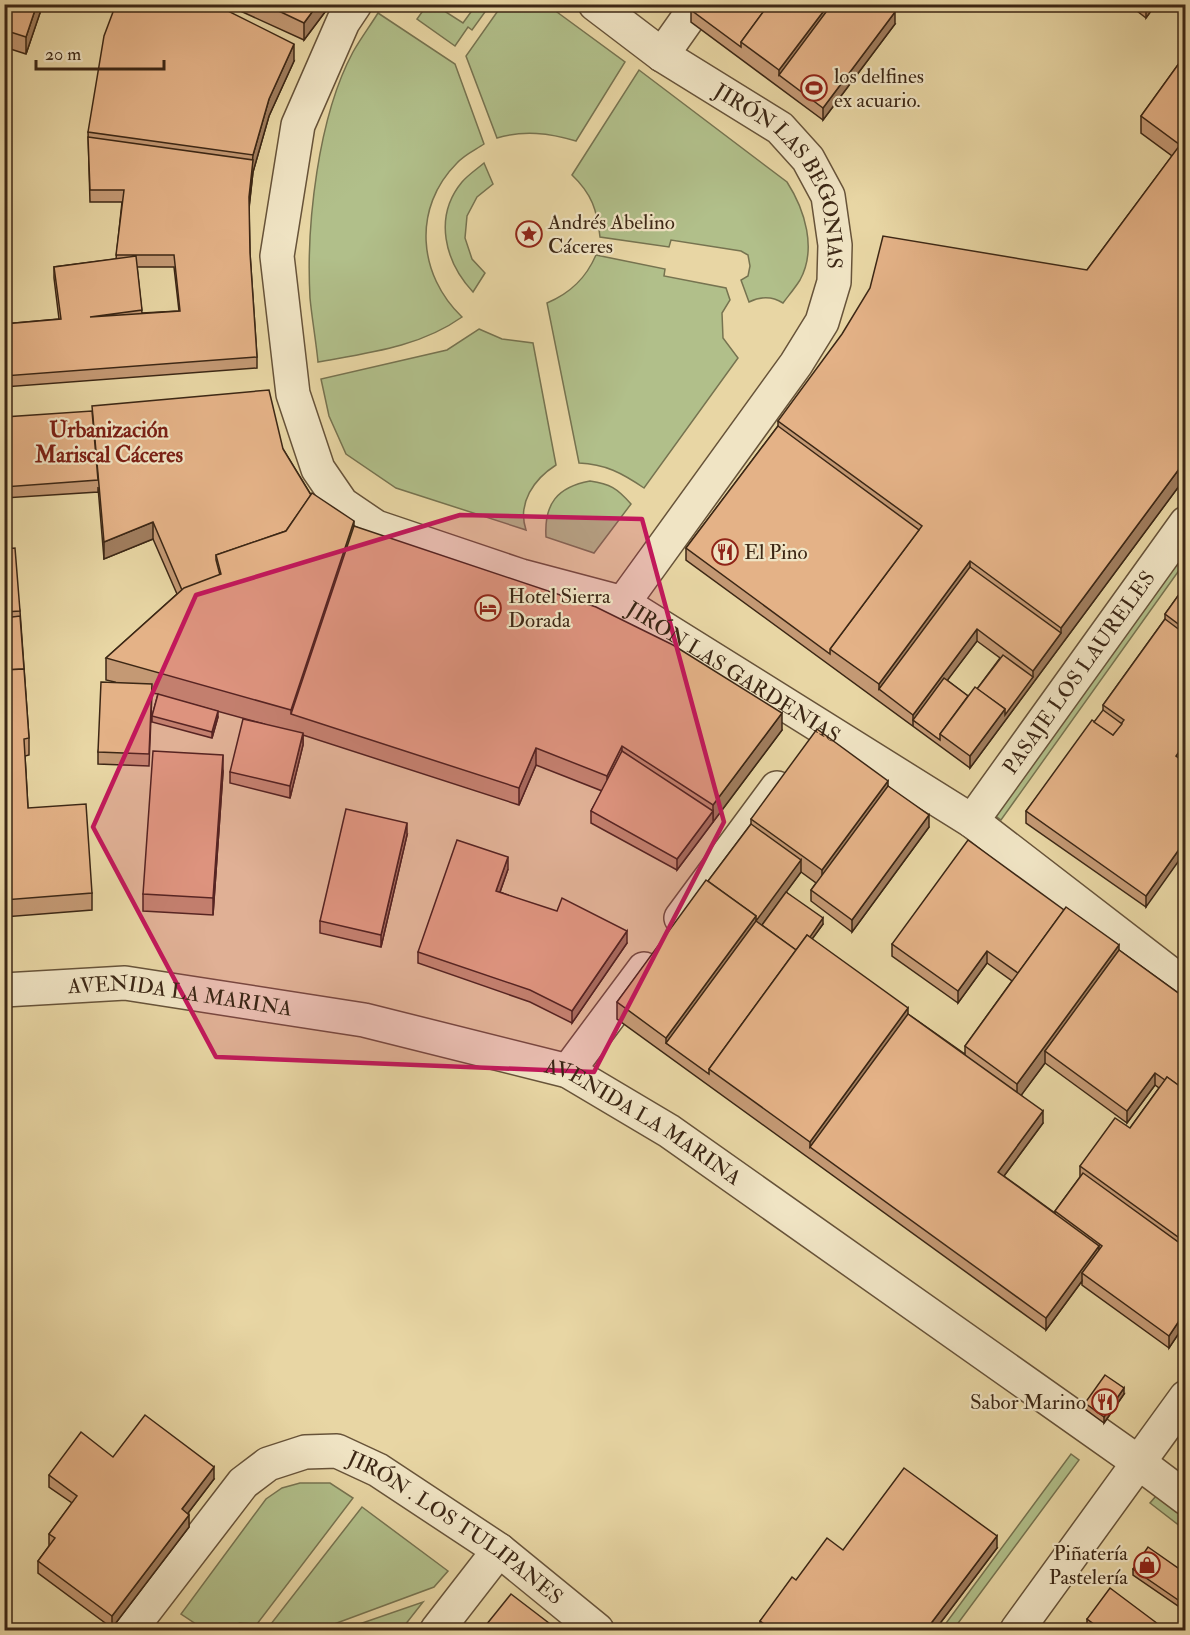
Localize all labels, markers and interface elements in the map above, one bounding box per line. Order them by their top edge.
scale bar [36,33,164,71]
text: 20 m [45,43,81,66]
place label: los delfines ex acuario. [834,63,924,114]
sports icon: los delfines ex acuario. [799,73,829,103]
street label: JIRÓN LAS BEGONIAS [708,76,849,269]
place label: Andrés Abelino Cáceres [547,209,675,260]
place icon: Andrés Abelino Cáceres [514,219,544,249]
district label: Urbanización Mariscal Cáceres [34,416,183,469]
restaurant icon: El Pino [710,537,740,567]
place label: El Pino [744,539,808,566]
street label: PASAJE LOS LAURELES [996,565,1161,779]
place label: Hotel Sierra Dorada [508,583,611,634]
hotel icon: Hotel Sierra Dorada [473,593,503,623]
street label: JIRÓN LAS GARDENIAS [621,595,845,749]
street label: AVENIDA LA MARINA [66,969,294,1022]
street label: AVENIDA LA MARINA [541,1052,746,1191]
restaurant icon: Sabor Marino [1090,1387,1120,1417]
place label: Sabor Marino [970,1389,1086,1416]
street label: JIRÓN . LOS TULIPANES [342,1444,569,1610]
place label: Piñatería Pastelería [1049,1540,1128,1591]
shop icon: Piñatería Pastelería [1132,1550,1162,1580]

